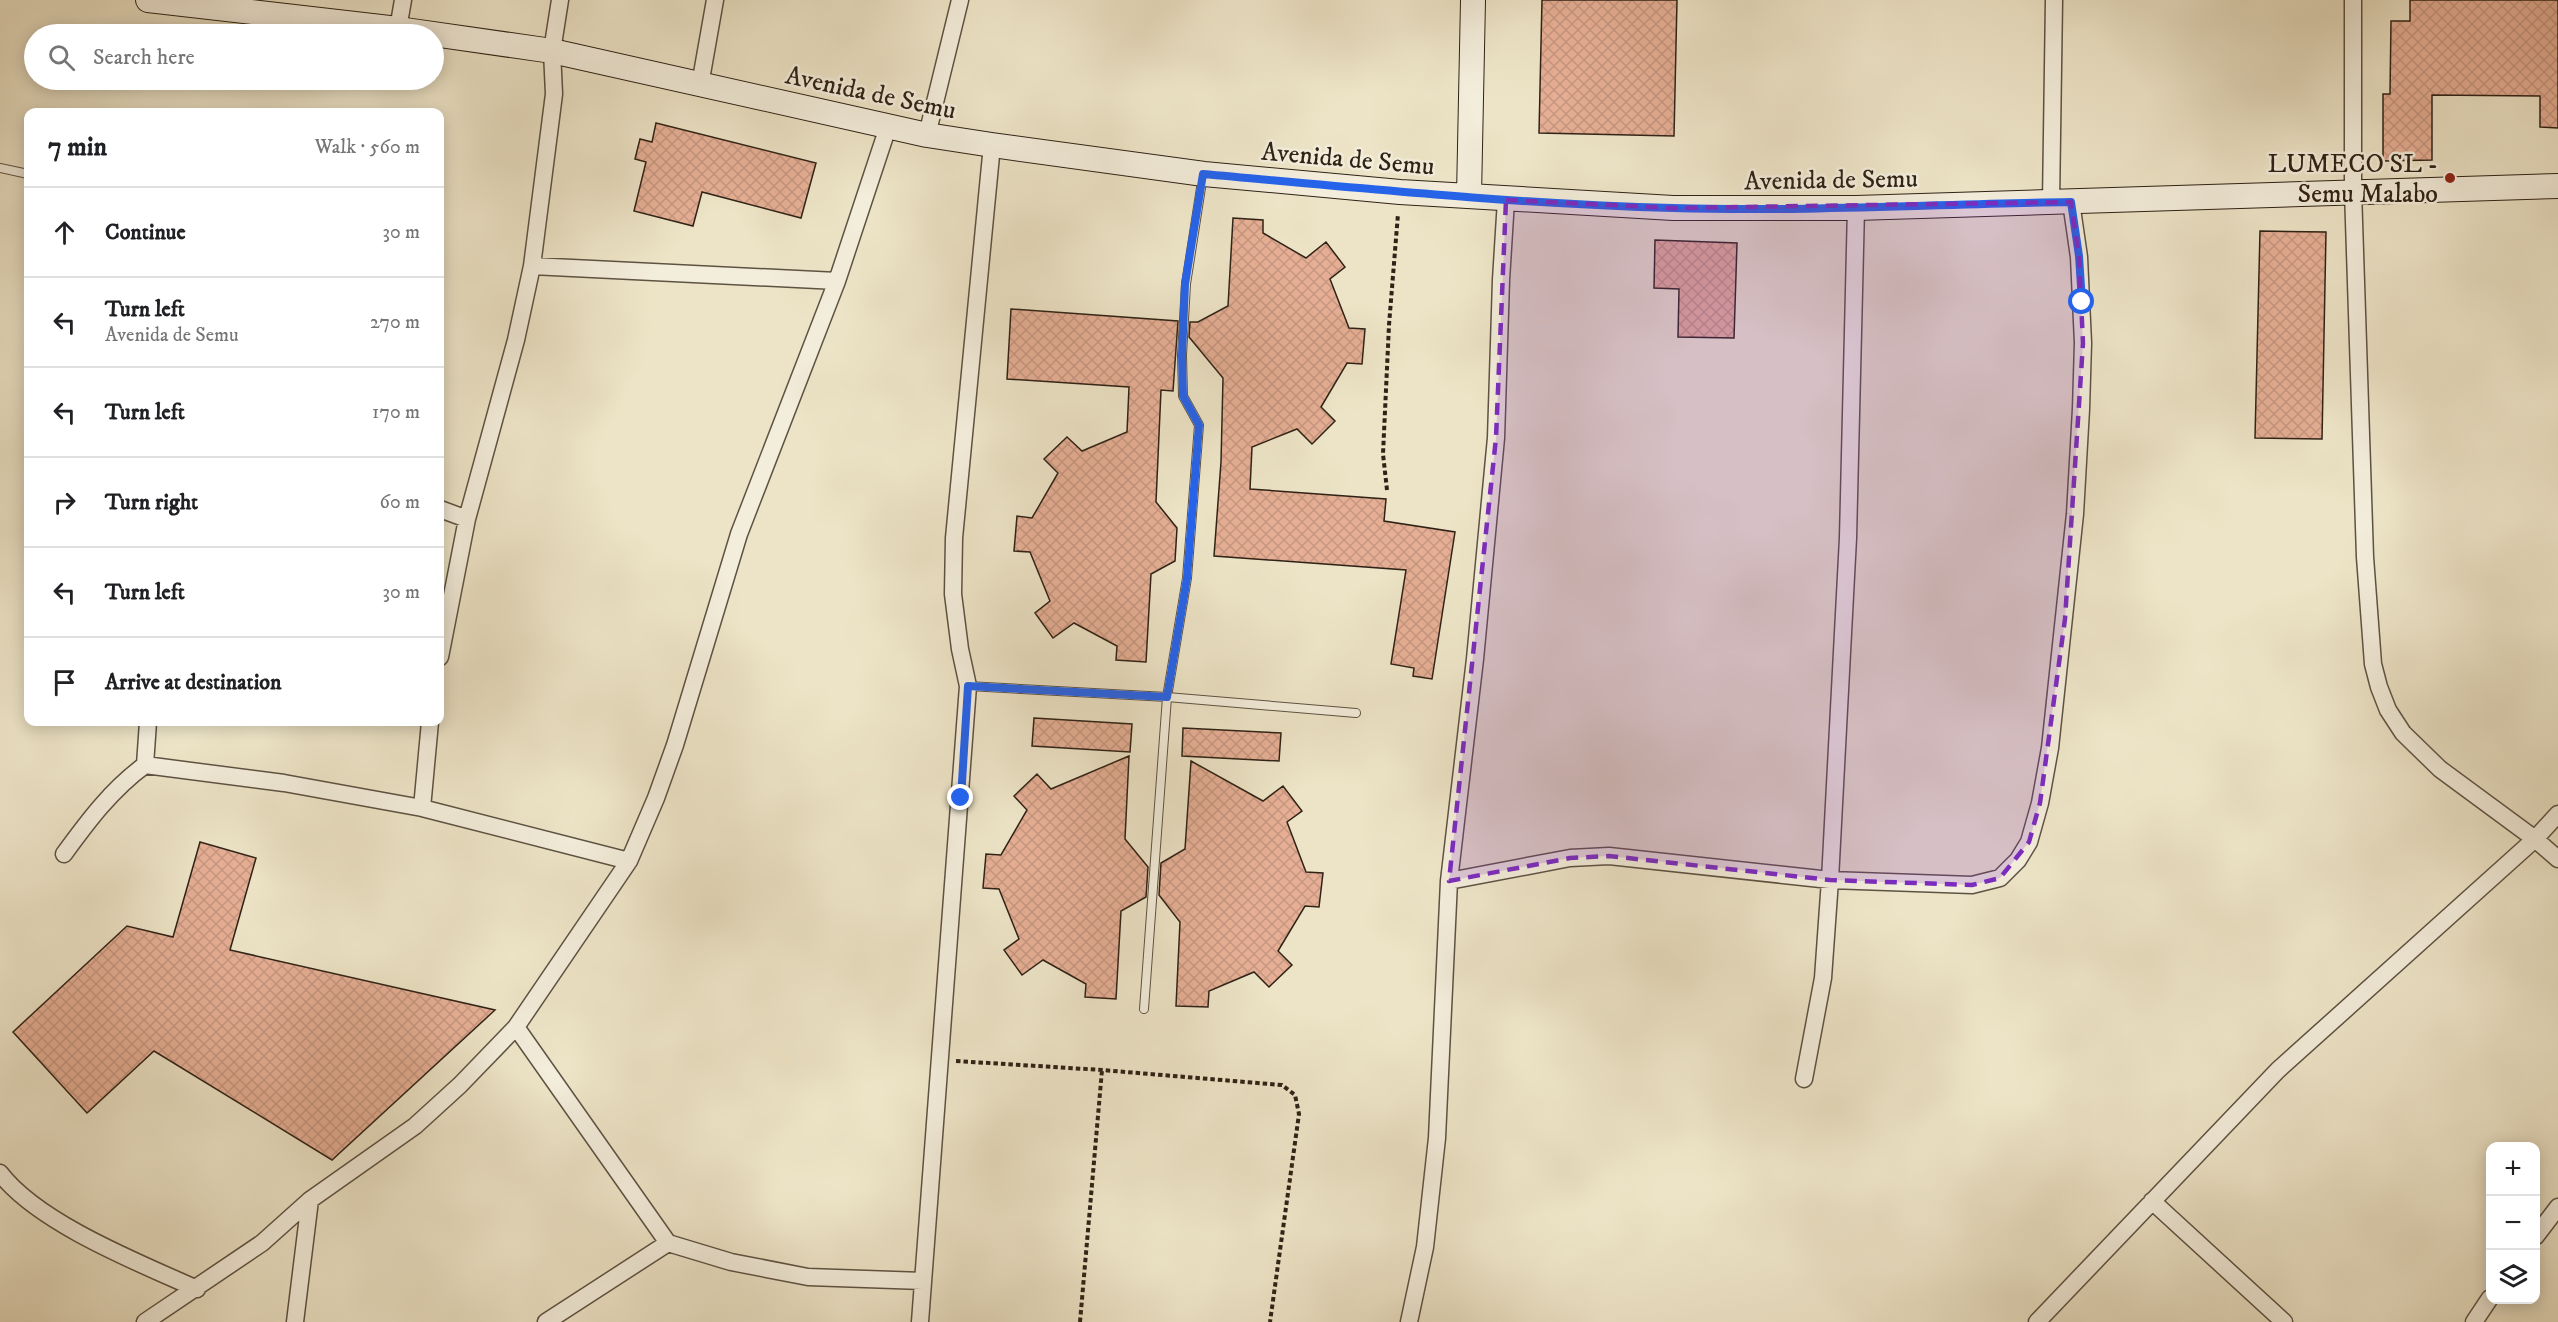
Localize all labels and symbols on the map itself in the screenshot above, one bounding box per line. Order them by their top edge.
street label: Avenida de Semu [782,59,959,128]
street label: Avenida de Semu [1260,135,1436,184]
place label: LUMECO SL - Semu Malabo [2268,148,2438,211]
street label: Avenida de Semu [1744,162,1918,199]
marker: LUMECO SL - Semu Malabo [2443,171,2457,185]
route start [2068,288,2094,314]
route end [947,784,973,810]

